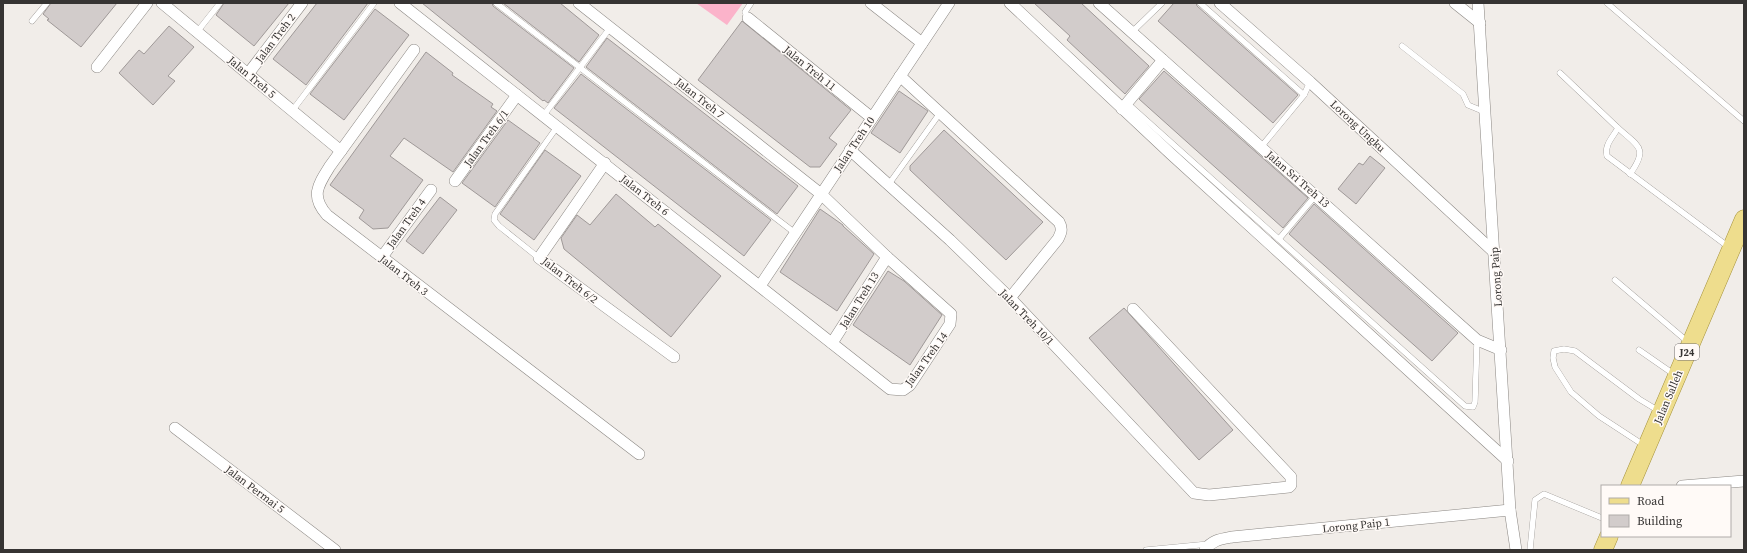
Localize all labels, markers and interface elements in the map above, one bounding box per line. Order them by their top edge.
street label: Jalan Treh 2 [251,10,299,67]
street label: Jalan Treh 11 [779,42,839,94]
street label: Jalan Treh 5 [224,52,279,102]
street label: Jalan Treh 7 [671,74,728,123]
street label: Lorong Ungku [1327,97,1389,156]
street label: Jalan Treh 6/1 [460,107,512,171]
street label: Jalan Treh 10 [830,113,879,176]
street label: Jalan Sri Treh 13 [1262,147,1333,212]
street label: Jalan Treh 6 [616,171,673,220]
street label: Jalan Treh 4 [383,195,430,252]
street label: Lorong Paip [1487,247,1506,307]
street label: Jalan Treh 3 [375,251,432,300]
street label: Jalan Treh 6/2 [538,253,601,307]
street label: Jalan Treh 13 [836,269,883,332]
street label: Jalan Treh 10/1 [995,285,1057,349]
street label: Jalan Treh 14 [901,329,951,390]
road number: J24 [1675,344,1699,360]
street label: Jalan Salleh [1650,368,1687,427]
street label: Jalan Permai 5 [221,462,288,517]
legend [1601,485,1731,537]
text: Road [1637,493,1664,509]
text: Building [1637,513,1682,529]
street label: Lorong Paip 1 [1322,514,1391,537]

